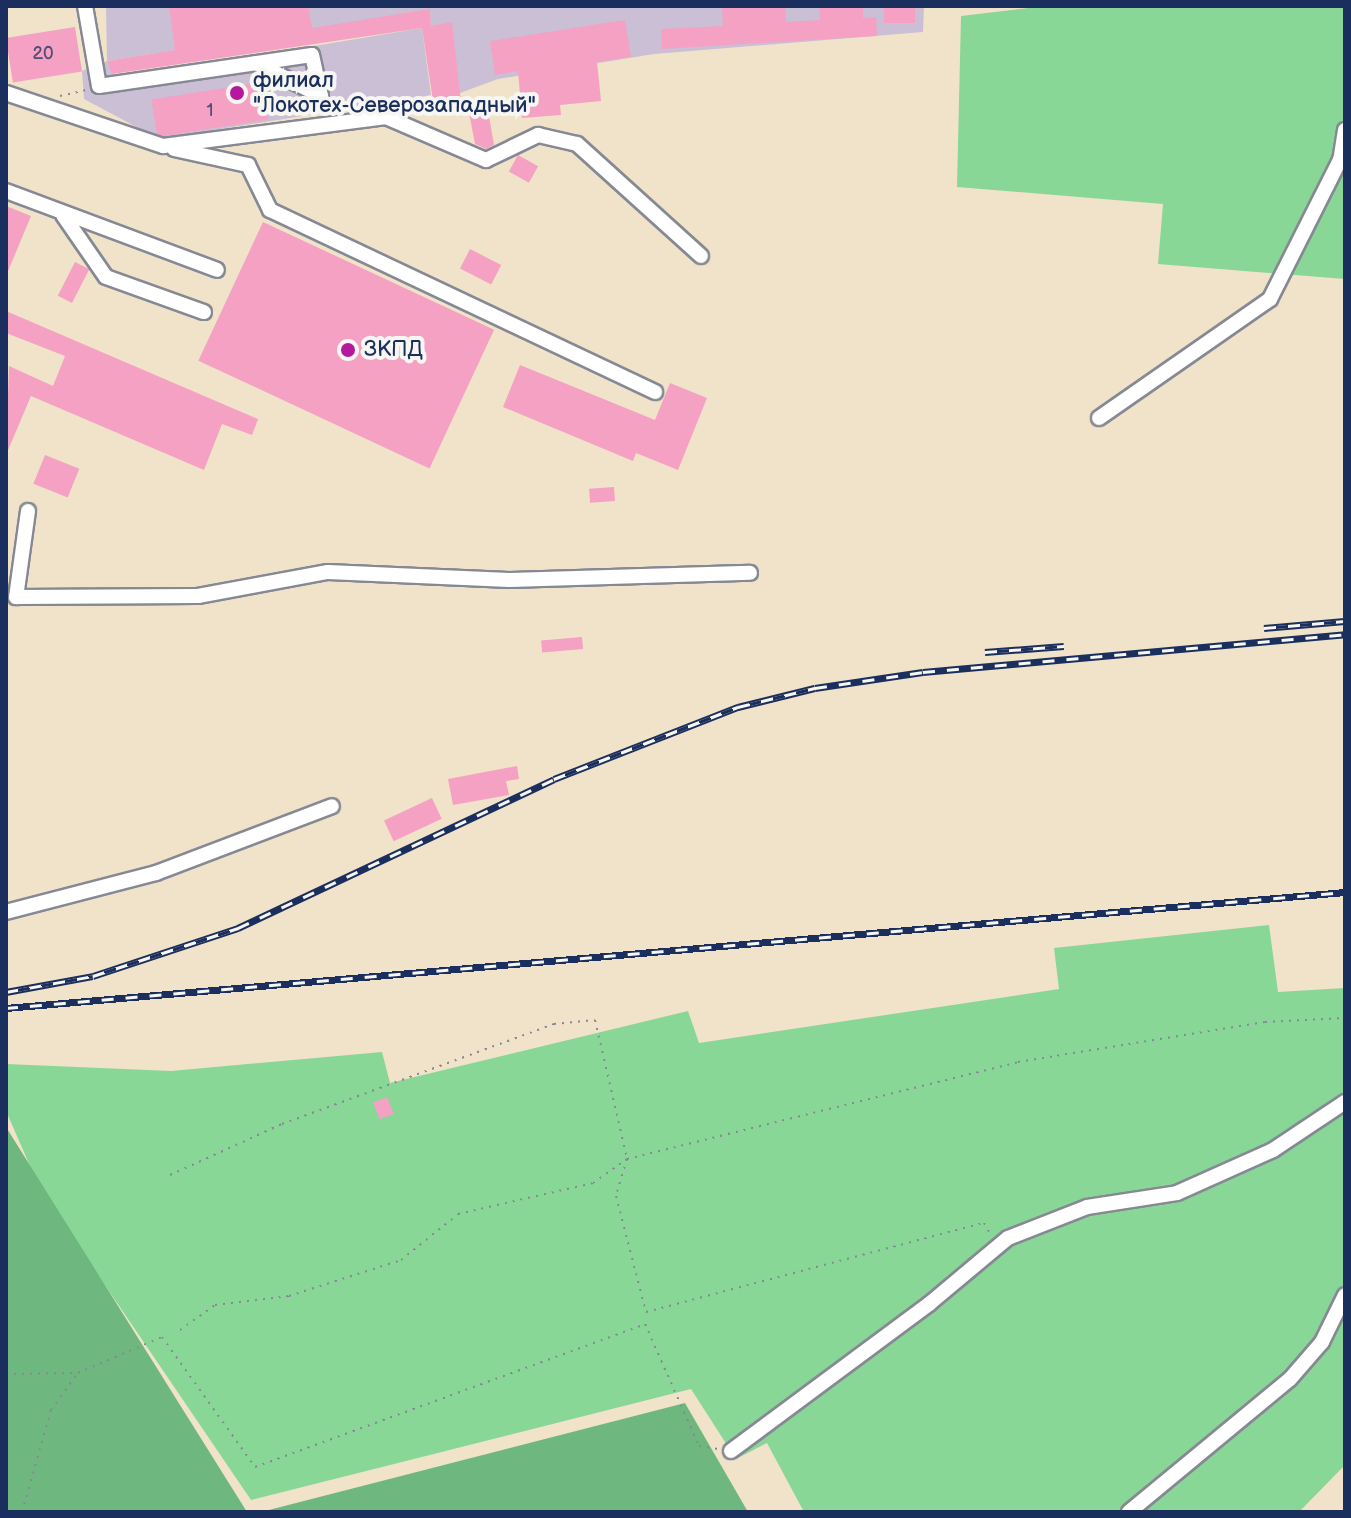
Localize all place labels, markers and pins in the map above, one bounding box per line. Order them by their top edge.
place label: филиал "Локотех-Северозападный" [253,67,536,118]
marker: филиал "Локотех-Северозападный" [228,84,246,102]
place label: ЗКПД [364,337,423,363]
marker: ЗКПД [339,341,357,359]

